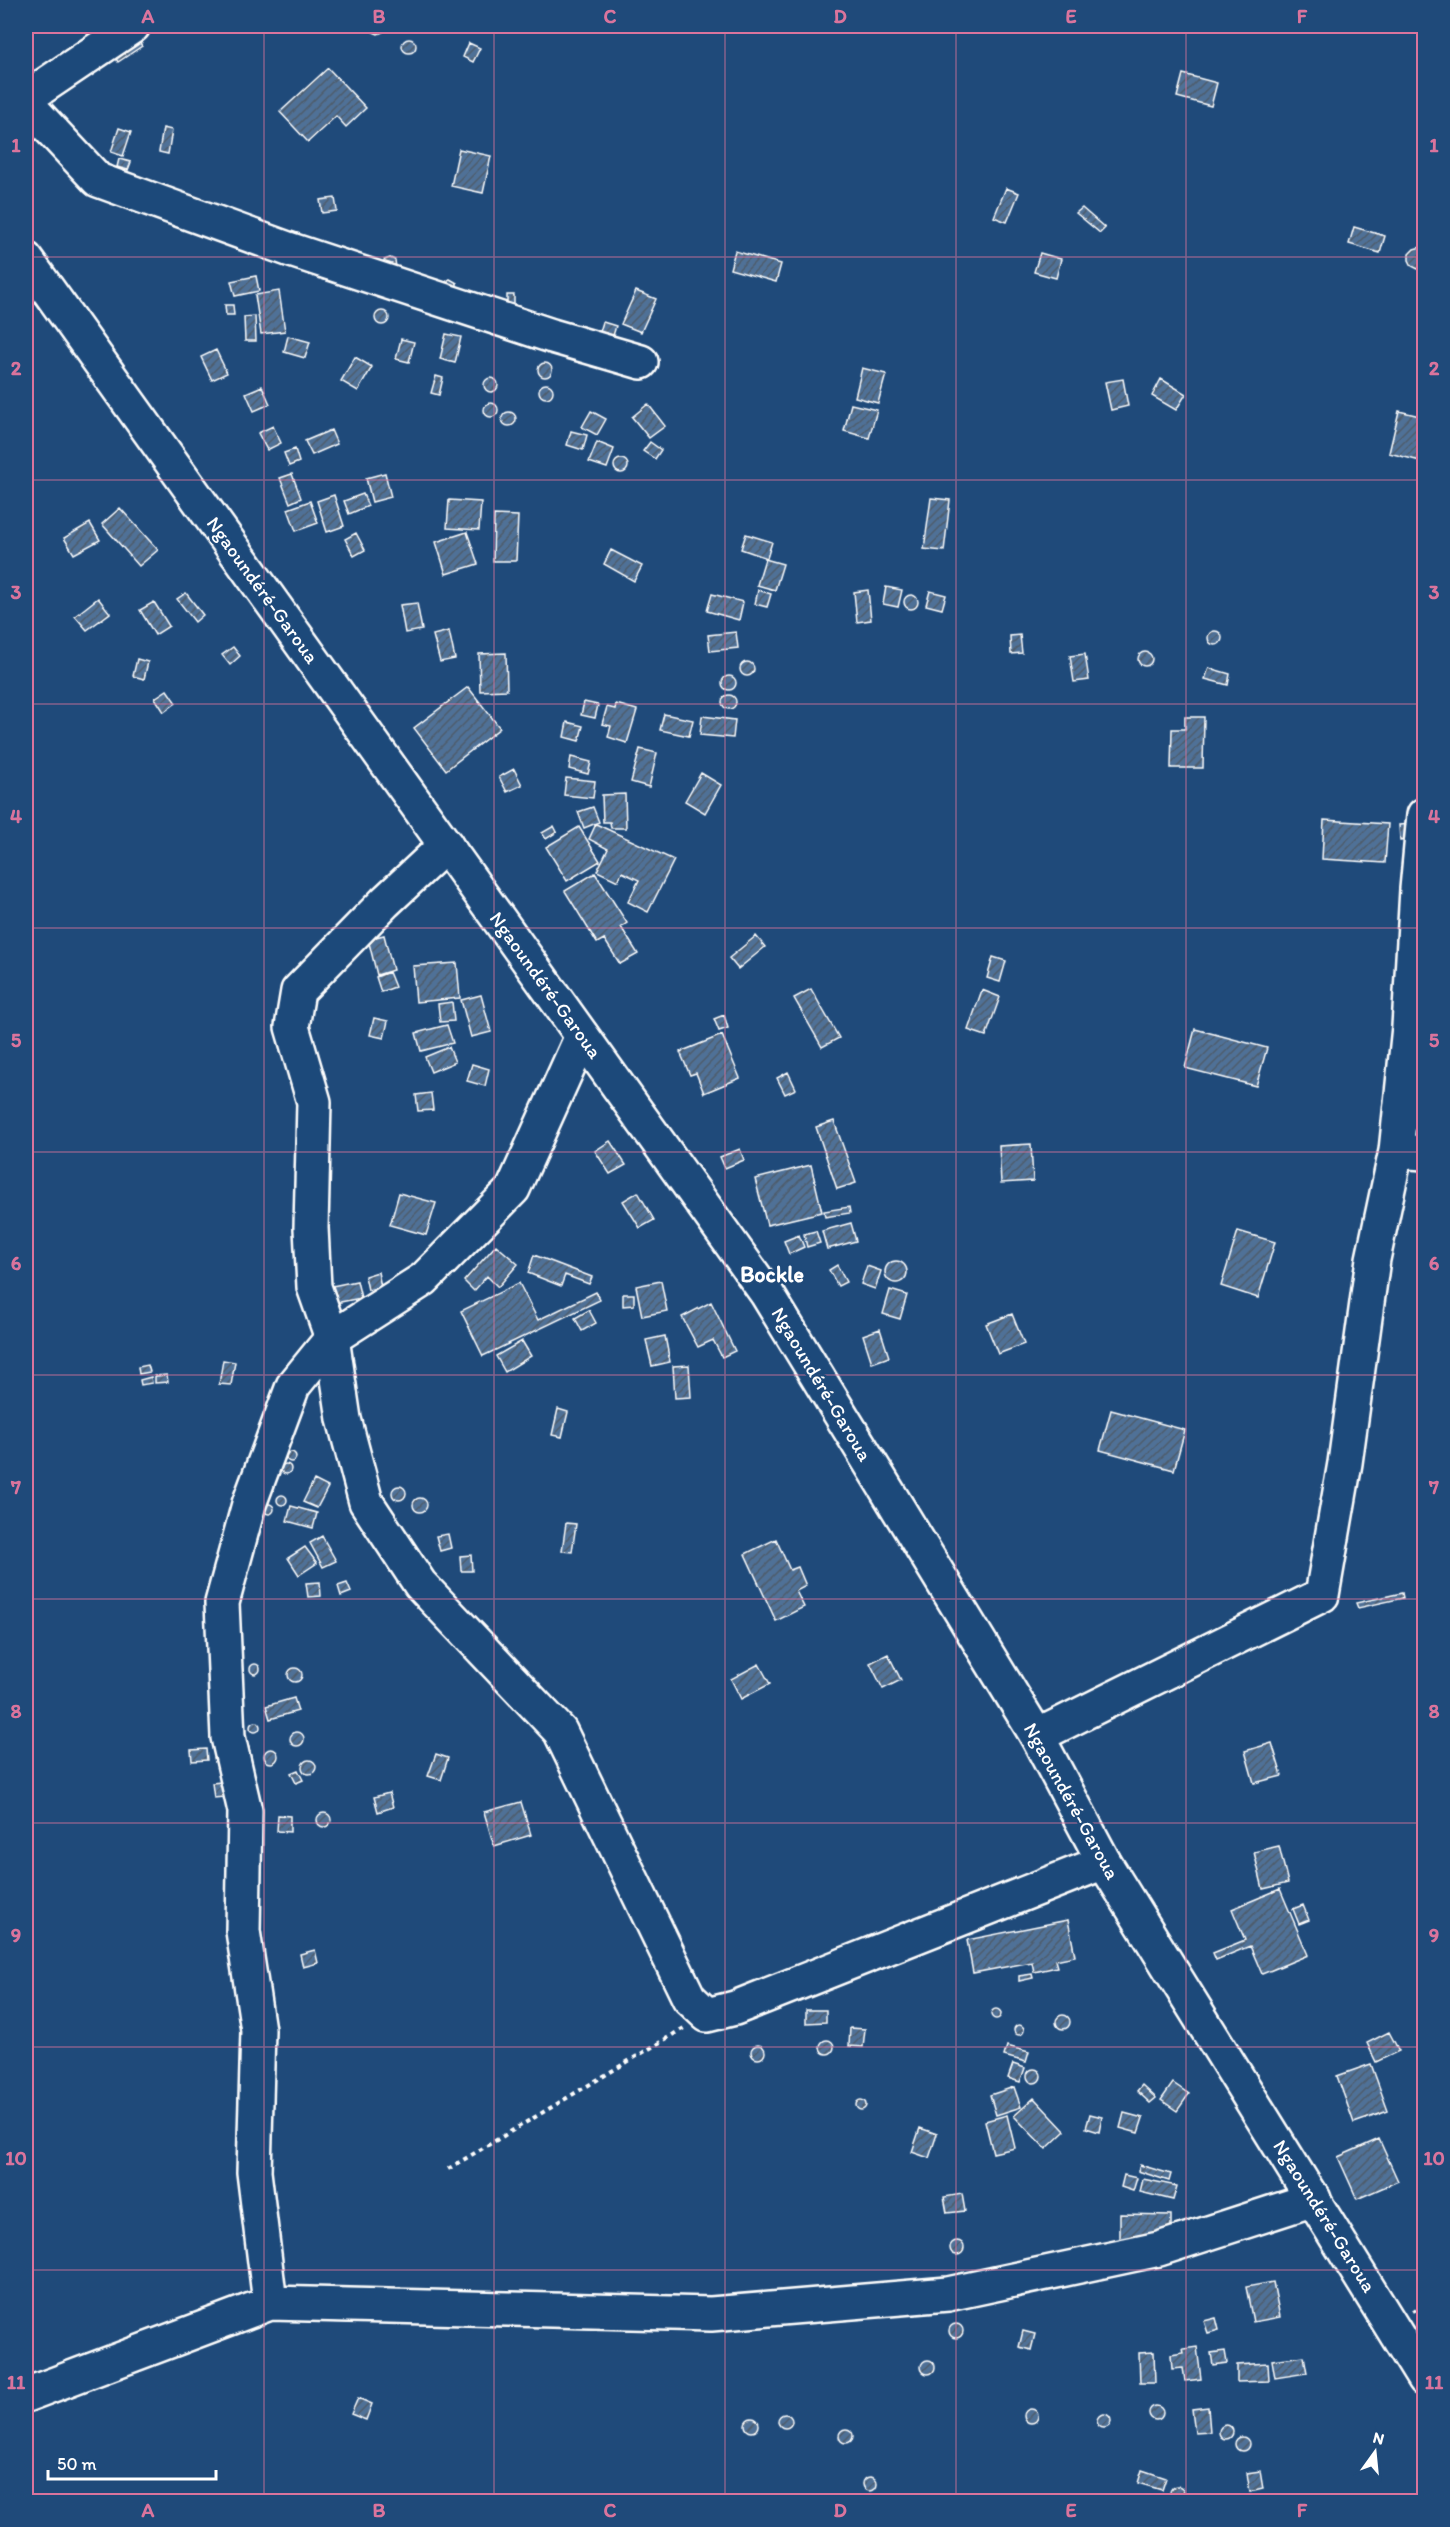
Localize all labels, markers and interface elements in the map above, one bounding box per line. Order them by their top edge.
text: A [141,4,155,28]
text: B [373,4,386,28]
text: C [604,4,617,28]
text: D [833,4,847,28]
text: E [1065,4,1077,28]
text: F [1297,4,1308,28]
text: 1 [11,133,21,157]
text: 1 [1429,133,1439,157]
text: 2 [11,356,22,380]
text: 2 [1429,356,1440,380]
street label: Ngaoundéré-Garoua [202,512,325,669]
text: 3 [11,580,22,604]
text: 3 [1429,580,1440,604]
text: 4 [10,804,22,828]
text: 4 [1428,804,1440,828]
street label: Ngaoundéré-Garoua [485,907,608,1064]
text: 5 [11,1028,22,1052]
text: 5 [1429,1028,1440,1052]
text: 6 [11,1251,22,1275]
text: 6 [1429,1251,1440,1275]
district label: Bockle [740,1261,804,1288]
street label: Ngaoundéré-Garoua [767,1303,878,1466]
text: 7 [10,1475,21,1499]
text: 7 [1428,1475,1439,1499]
text: 8 [11,1699,22,1723]
text: 8 [1429,1699,1440,1723]
street label: Ngaoundéré-Garoua [1019,1718,1125,1884]
text: 9 [11,1923,21,1947]
text: 9 [1429,1923,1439,1947]
street label: Ngaoundéré-Garoua [1268,2135,1382,2297]
text: 10 [5,2146,27,2170]
text: 10 [1423,2146,1445,2170]
text: 11 [7,2370,26,2394]
text: 11 [1425,2370,1444,2394]
north arrow [1345,2422,1405,2482]
text: N [1371,2427,1386,2449]
scale bar [48,2443,216,2481]
text: 50 m [57,2453,97,2475]
text: A [141,2498,155,2522]
text: B [373,2498,386,2522]
text: C [604,2498,617,2522]
text: D [833,2498,847,2522]
text: E [1065,2498,1077,2522]
text: F [1297,2498,1308,2522]

